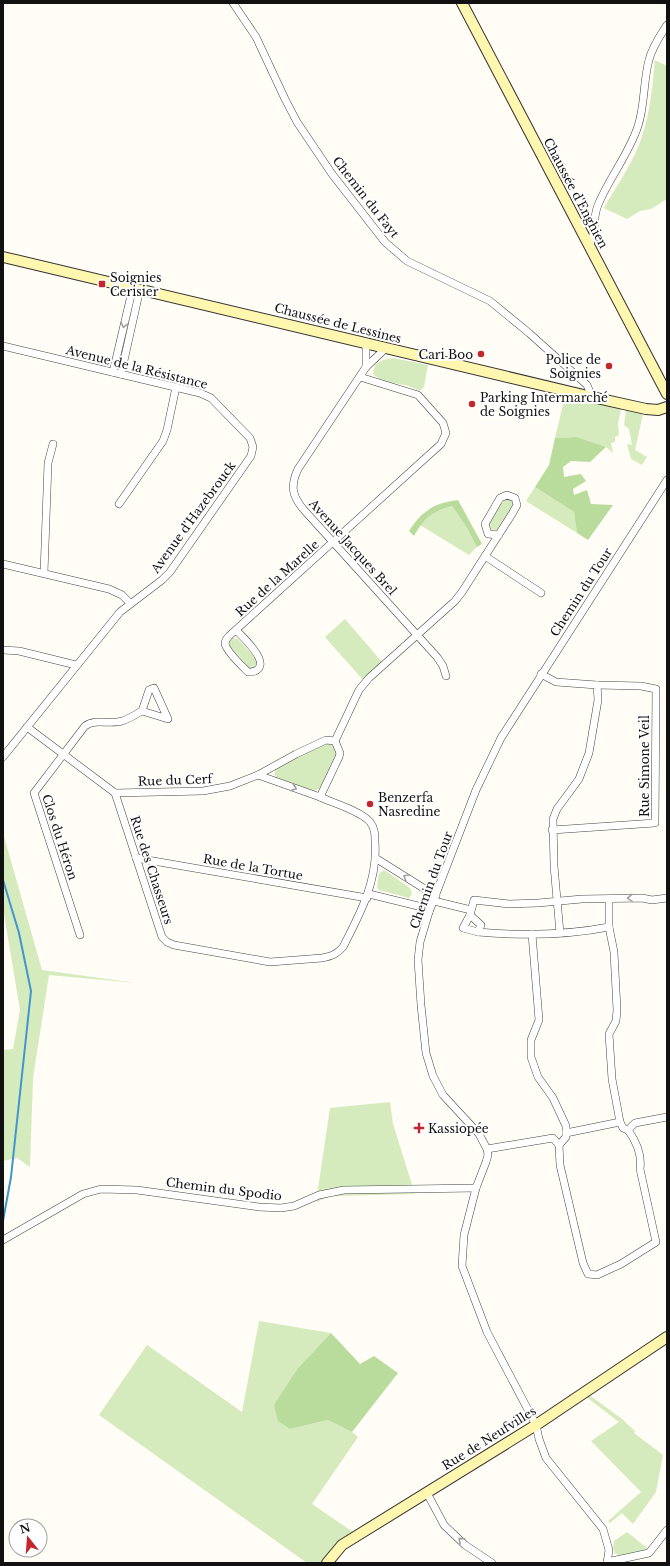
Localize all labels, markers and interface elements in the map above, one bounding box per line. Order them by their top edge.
street label: Chaussée d'Enghien [541,135,611,251]
street label: Chemin du Fayt [330,153,403,241]
place label: Soignies Cerisier [110,270,162,299]
marker: Soignies Cerisier [97,279,107,289]
street label: Chaussée de Lessines [273,300,403,346]
one-way arrow [120,321,129,328]
street label: Avenue de la Résistance [64,342,209,392]
place label: Cari Boo [419,347,473,362]
marker: Cari Boo [476,349,486,359]
place label: Police de Soignies [546,352,601,381]
marker: Police de Soignies [604,361,614,371]
place label: Parking Intermarché de Soignies [480,390,608,419]
marker: Parking Intermarché de Soignies [467,399,477,409]
street label: Avenue d'Hazebrouck [147,458,239,577]
street label: Avenue Jacques Brel [305,495,400,598]
street label: Rue de la Marelle [232,537,322,619]
street label: Chemin du Tour [547,545,615,639]
street label: Rue Simone Veil [637,715,652,817]
street label: Rue du Cerf [137,771,215,789]
one-way arrow [291,783,298,791]
place label: Benzerfa Nasredine [378,790,440,819]
street label: Clos du Héron [39,792,81,882]
marker: Benzerfa Nasredine [365,799,375,809]
street label: Rue des Chasseurs [127,814,177,926]
street label: Chemin du Tour [406,829,456,931]
street label: Rue de la Tortue [202,851,304,883]
one-way arrow [403,874,410,882]
one-way arrow [627,894,633,903]
place label: Kassiopée [428,1121,489,1136]
marker: Kassiopée [413,1122,425,1134]
street label: Chemin du Spodio [165,1174,283,1204]
street label: Rue de Neufvilles [439,1403,539,1473]
north arrow [8,1518,48,1558]
text: N [18,1520,33,1537]
one-way arrow [458,1538,465,1545]

